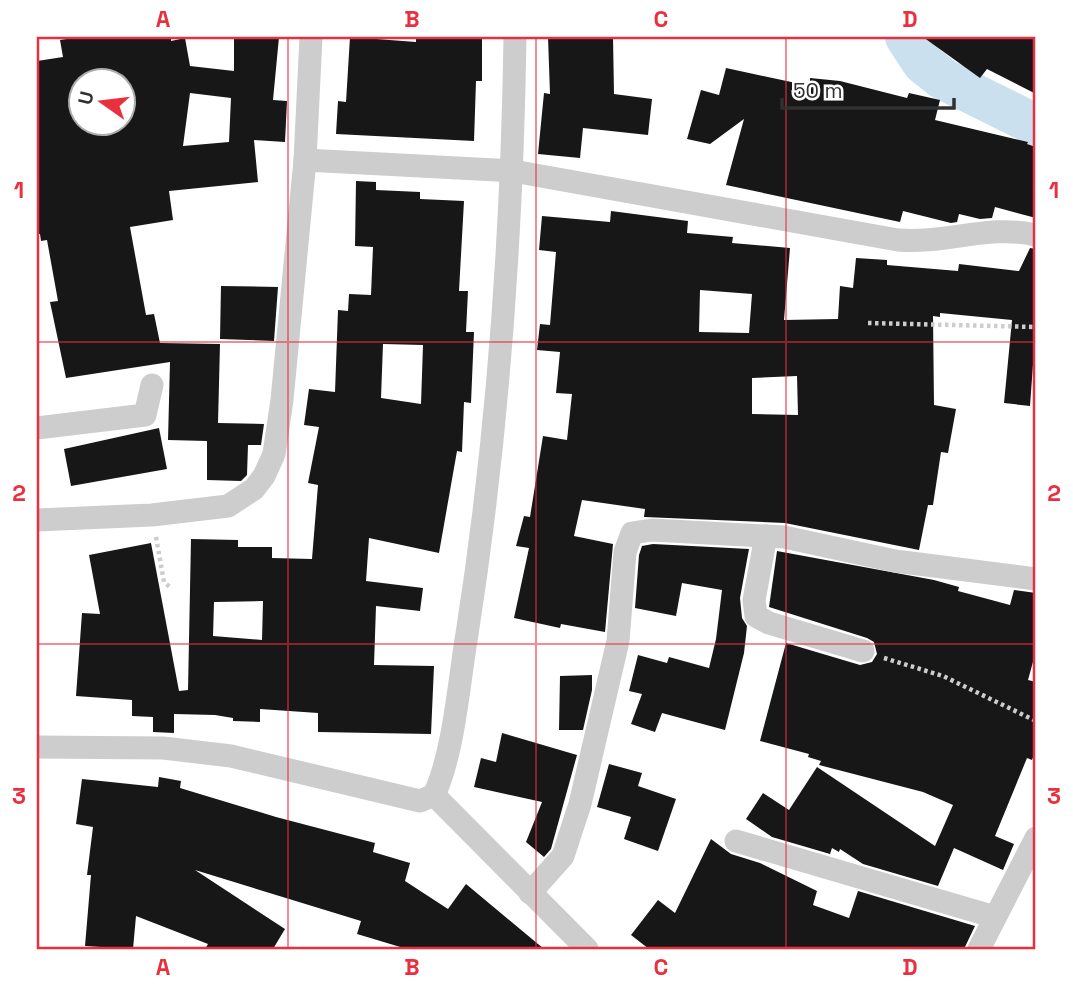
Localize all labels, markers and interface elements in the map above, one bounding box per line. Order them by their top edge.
text: A [156,4,171,34]
text: B [404,4,420,34]
text: C [654,4,668,34]
text: D [902,4,918,34]
north arrow [66,66,136,136]
scale bar [782,66,954,110]
text: 50 m [793,77,843,104]
text: U [72,89,100,107]
text: 1 [14,175,24,205]
text: 1 [1049,175,1059,205]
text: 2 [12,478,26,508]
text: 2 [1047,478,1061,508]
text: 3 [12,781,26,811]
text: 3 [1047,781,1061,811]
text: A [156,952,171,982]
text: B [404,952,420,982]
text: C [654,952,668,982]
text: D [902,952,918,982]

